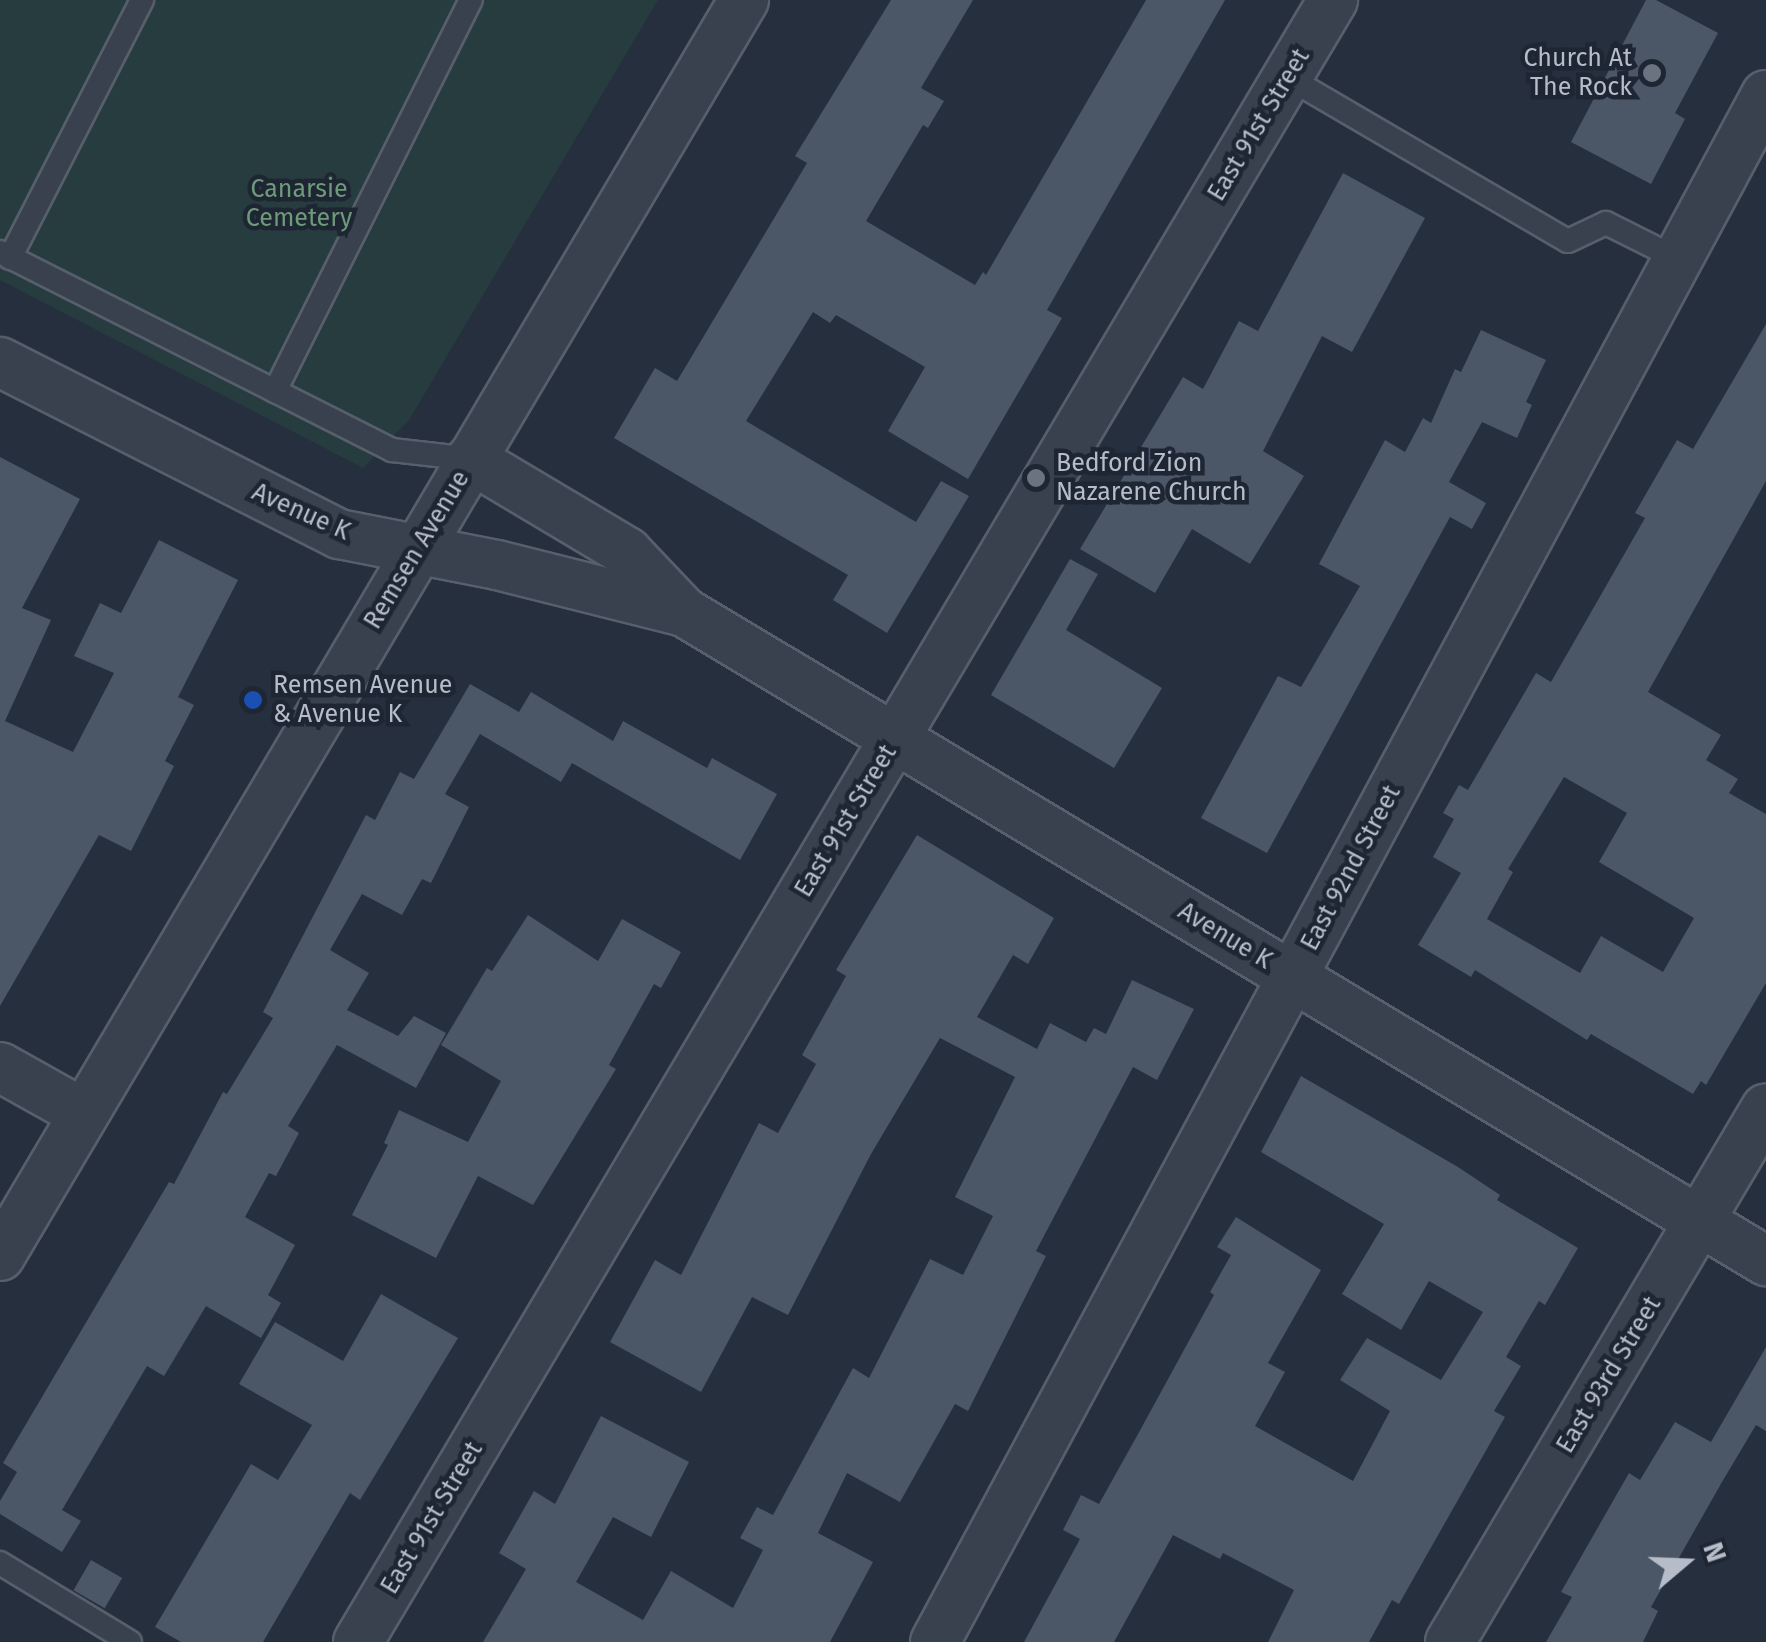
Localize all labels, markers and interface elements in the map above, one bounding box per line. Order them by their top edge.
street label: East 91st Street [1202,43,1316,207]
place label: Church At The Rock [1524,44,1632,103]
marker: Church At The Rock [1641,62,1663,84]
park label: Canarsie Cemetery [246,175,352,234]
place label: Bedford Zion Nazarene Church [1056,449,1247,508]
street label: Remsen Avenue [358,465,476,635]
marker: Bedford Zion Nazarene Church [1025,467,1047,489]
street label: Avenue K [247,477,355,547]
place label: Remsen Avenue & Avenue K [273,671,452,730]
marker: Remsen Avenue & Avenue K [242,689,264,711]
street label: East 91st Street [789,739,903,903]
street label: East 92nd Street [1295,780,1407,956]
street label: Avenue K [1173,896,1277,976]
street label: East 93rd Street [1551,1291,1667,1459]
street label: East 91st Street [375,1436,489,1600]
north arrow [1636,1512,1736,1612]
text: N [1696,1538,1733,1566]

